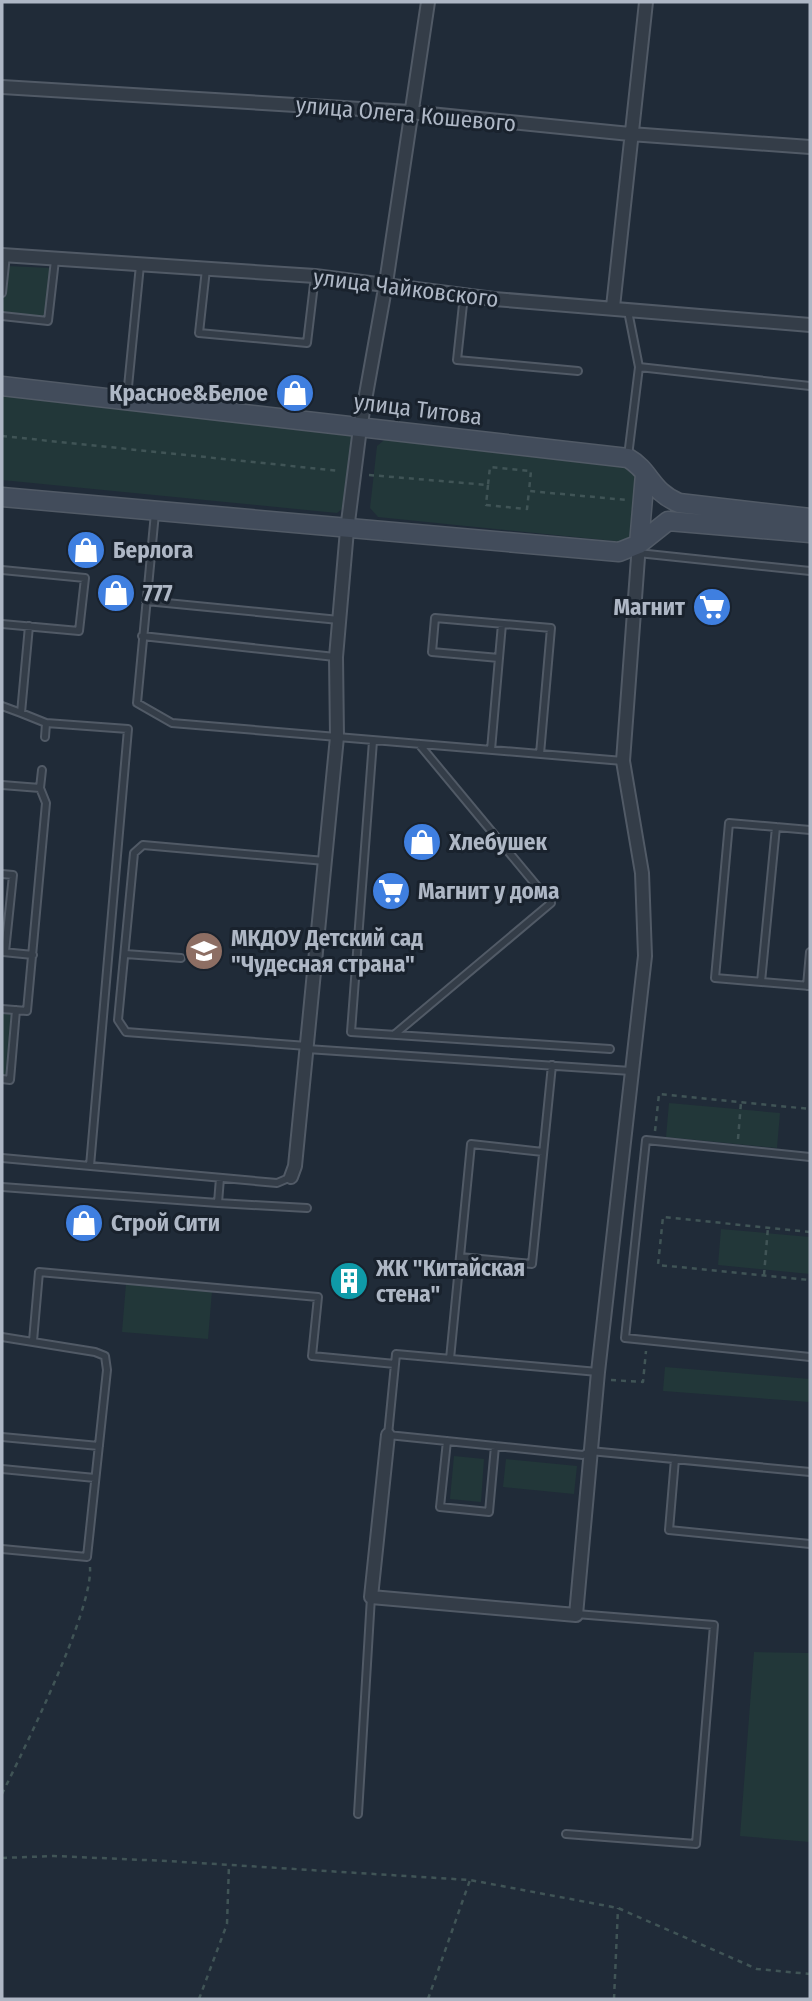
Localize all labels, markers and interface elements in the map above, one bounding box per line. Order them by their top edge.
street label: улица Олега Кошевого [295,90,517,138]
street label: улица Чайковского [312,263,500,313]
shop icon: Красное&Белое [274,372,316,414]
place label: Красное&Белое [109,379,268,407]
street label: улица Титова [352,387,484,431]
shop icon: Берлога [65,529,107,571]
place label: Берлога [113,536,193,564]
shop icon: 777 [95,572,137,614]
place label: 777 [143,579,173,607]
supermarket icon: Магнит [691,586,733,628]
place label: Магнит [614,593,686,621]
shop icon: Хлебушек [401,821,443,863]
place label: Хлебушек [448,828,547,856]
supermarket icon: Магнит у дома [370,870,412,912]
place label: Магнит у дома [418,877,559,905]
place label: МКДОУ Детский сад "Чудесная страна" [231,924,423,978]
school or university icon: МКДОУ Детский сад "Чудесная страна" [183,930,225,972]
shop icon: Строй Сити [63,1202,105,1244]
place label: Строй Сити [111,1209,220,1237]
place label: ЖК "Китайская стена" [375,1254,525,1308]
building icon: ЖК "Китайская стена" [328,1260,370,1302]

